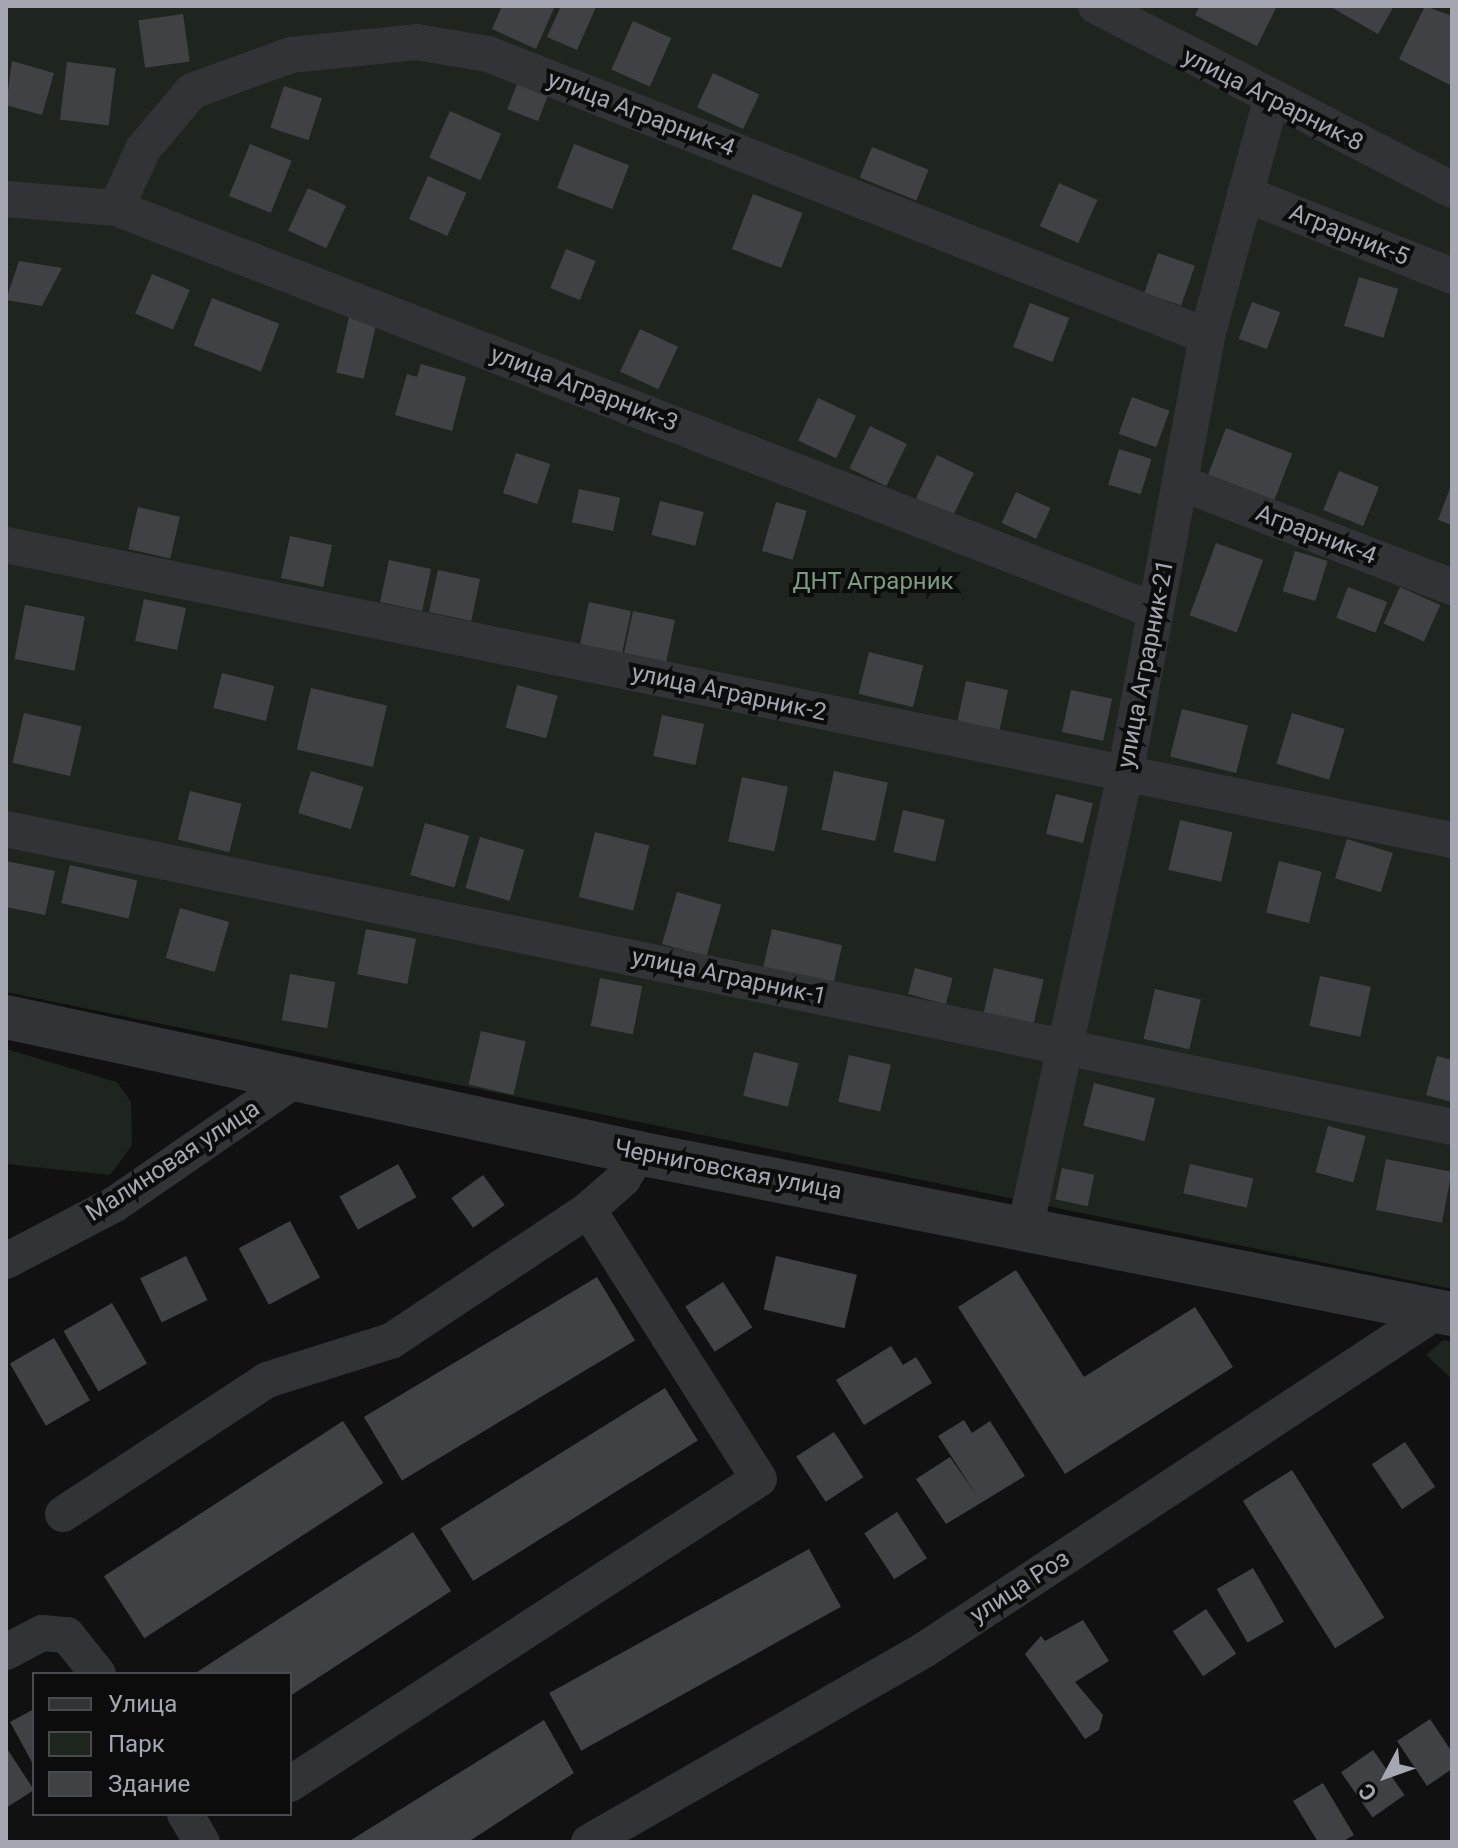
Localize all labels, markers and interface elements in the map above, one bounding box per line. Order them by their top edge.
street label: улица Аграрник-8 [1178,42,1368,158]
street label: улица Аграрник-4 [543,65,739,163]
street label: Аграрник-5 [1285,198,1413,272]
street label: улица Аграрник-3 [486,340,682,438]
street label: Аграрник-4 [1252,499,1380,571]
street label: улица Аграрник-21 [1112,557,1180,771]
park label: ДНТ Аграрник [792,568,954,596]
street label: улица Аграрник-2 [629,658,829,728]
street label: улица Аграрник-1 [629,942,829,1012]
street label: Малиновая улица [81,1094,265,1228]
street label: Черниговская улица [612,1134,844,1206]
street label: улица Роз [965,1544,1075,1630]
legend [32,1672,292,1816]
text: Улица [108,1690,177,1718]
text: Парк [108,1730,165,1758]
north arrow [1346,1736,1426,1816]
text: Здание [108,1770,190,1798]
text: С [1353,1778,1382,1806]

